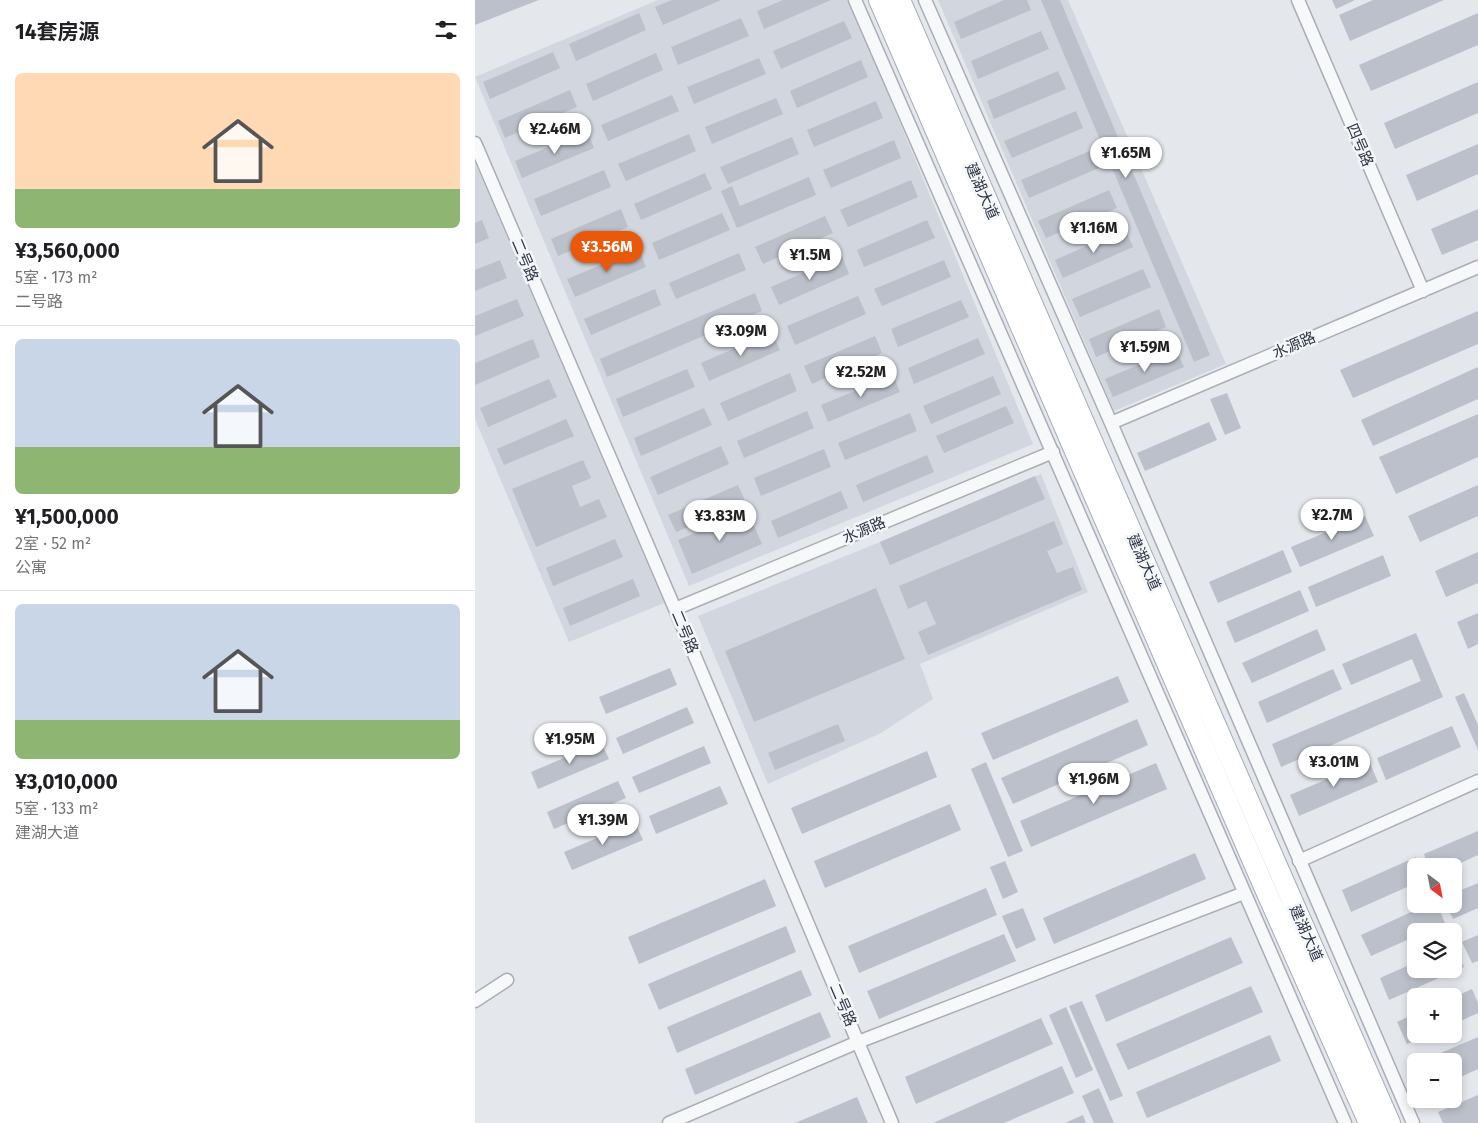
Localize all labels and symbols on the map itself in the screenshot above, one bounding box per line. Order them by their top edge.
pin: ¥2.46M [514,112,596,155]
street label: 四号路 [1343,121,1377,169]
pin: ¥1.65M [1085,136,1167,179]
street label: 建湖大道 [962,160,1002,222]
pin: ¥1.16M [1053,212,1135,254]
pin: ¥3.56M [566,230,648,273]
street label: 二号路 [508,236,542,284]
pin: ¥1.5M [775,238,845,281]
pin: ¥3.09M [700,314,782,357]
street label: 水源路 [1270,328,1318,362]
pin: ¥1.59M [1104,330,1186,373]
pin: ¥2.52M [820,356,902,398]
pin: ¥2.7M [1297,498,1367,541]
pin: ¥3.83M [679,500,761,542]
street label: 水源路 [840,513,888,547]
street label: 建湖大道 [1124,531,1164,593]
street label: 二号路 [668,608,702,656]
pin: ¥1.95M [529,722,611,765]
pin: ¥3.01M [1293,746,1375,788]
pin: ¥1.96M [1053,762,1135,805]
pin: ¥1.39M [562,804,644,846]
north arrow [1407,858,1463,912]
street label: 建湖大道 [1286,902,1326,964]
street label: 二号路 [826,981,860,1029]

